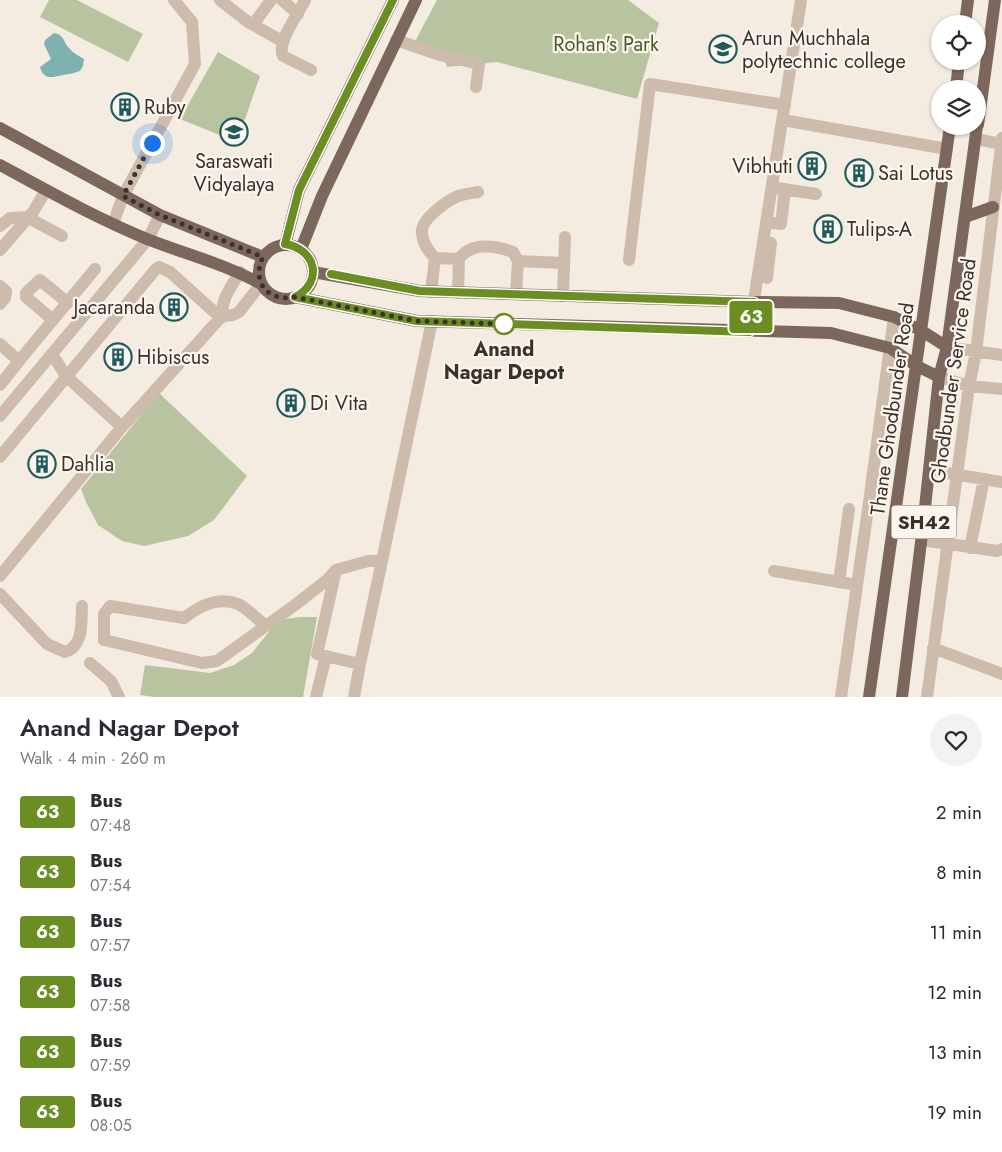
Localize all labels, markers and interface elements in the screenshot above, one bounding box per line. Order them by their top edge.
map controls [931,15,986,135]
button: locate [931,15,986,70]
place label: Arun Muchhala polytechnic college [742,24,906,76]
park label: Rohan's Park [553,30,659,59]
school or university icon: Arun Muchhala polytechnic college [708,34,738,64]
button: layers [931,80,986,135]
building icon: Ruby [110,92,140,122]
place label: Ruby [144,93,186,122]
school or university icon: Saraswati Vidyalaya [219,117,249,147]
your location [140,131,165,156]
place label: Saraswati Vidyalaya [194,147,274,199]
building icon: Vibhuti [797,151,827,181]
place label: Vibhuti [732,152,793,181]
building icon: Sai Lotus [844,158,874,188]
place label: Sai Lotus [878,159,953,188]
building icon: Tulips-A [813,214,843,244]
place label: Tulips-A [847,215,913,244]
street label: Ghodbunder Service Road [923,257,984,485]
building icon: Jacaranda [159,292,189,322]
place label: Jacaranda [70,293,155,322]
line badge: 63 [728,301,774,333]
street label: Thane Ghodbunder Road [863,301,922,517]
text: 63 [739,304,763,330]
marker: Anand Nagar Depot [493,313,515,335]
place label: Anand Nagar Depot [444,335,565,387]
building icon: Hibiscus [103,342,133,372]
place label: Hibiscus [137,343,209,372]
building icon: Di Vita [276,388,306,418]
place label: Di Vita [310,389,368,418]
building icon: Dahlia [27,449,57,479]
place label: Dahlia [61,450,114,479]
road number: SH42 [892,506,956,538]
text: Anand Nagar Depot [20,710,239,745]
button: heart [930,714,982,766]
text: Walk · 4 min · 260 m [20,747,166,770]
text: Bus [90,787,122,814]
text: 63 [36,799,59,825]
text: 2 min [936,799,982,826]
text: 07:48 [90,814,131,837]
text: Bus [90,847,122,874]
text: 63 [36,859,59,885]
text: 8 min [936,859,982,886]
text: 07:54 [90,874,131,897]
text: Bus [90,907,122,934]
text: 63 [36,919,59,945]
text: 11 min [929,919,982,946]
text: 07:57 [90,934,130,957]
text: Bus [90,967,122,994]
text: 63 [36,979,59,1005]
text: 12 min [927,979,982,1006]
text: 07:58 [90,994,131,1017]
text: Bus [90,1027,122,1054]
text: 63 [36,1039,59,1065]
text: 13 min [928,1039,982,1066]
text: 07:59 [90,1054,131,1077]
text: Bus [90,1087,122,1114]
text: 63 [36,1099,59,1125]
text: 19 min [927,1099,982,1126]
text: 08:05 [90,1114,132,1137]

